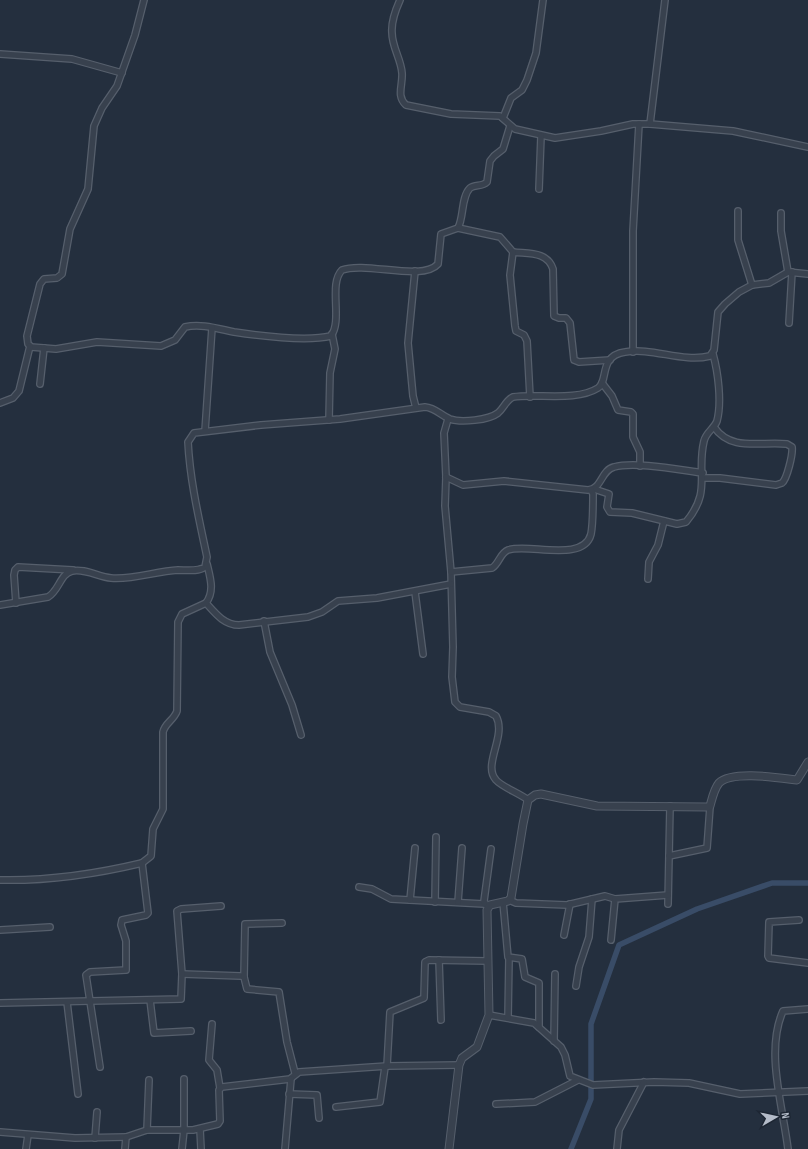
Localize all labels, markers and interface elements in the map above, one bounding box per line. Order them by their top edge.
north arrow [756,1097,796,1137]
text: N [779,1112,792,1120]

